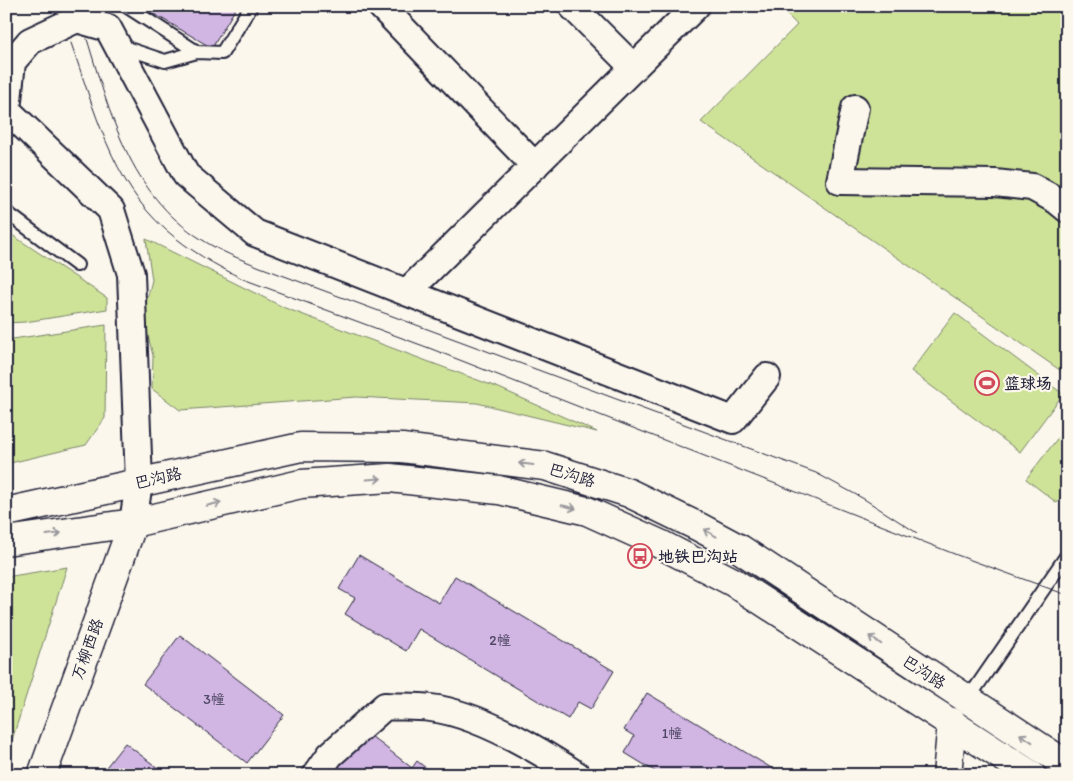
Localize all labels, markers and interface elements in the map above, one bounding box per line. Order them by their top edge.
sports icon: 篮球场 [974,370,1000,396]
place label: 篮球场 [1004,374,1052,393]
one-way arrow [518,458,534,468]
street label: 巴沟路 [546,459,598,491]
street label: 巴沟路 [132,463,184,493]
one-way arrow [366,475,382,484]
one-way arrow [206,499,222,508]
one-way arrow [560,503,576,512]
one-way arrow [703,527,717,537]
one-way arrow [46,529,62,539]
bus stop icon: 地铁巴沟站 [627,543,653,569]
place label: 地铁巴沟站 [658,547,738,566]
street label: 万柳西路 [67,616,107,682]
house number: 2幢 [489,632,511,649]
one-way arrow [869,634,883,644]
street label: 巴沟路 [899,651,949,693]
house number: 3幢 [203,691,225,708]
house number: 1幢 [662,725,682,742]
one-way arrow [1019,733,1033,744]

